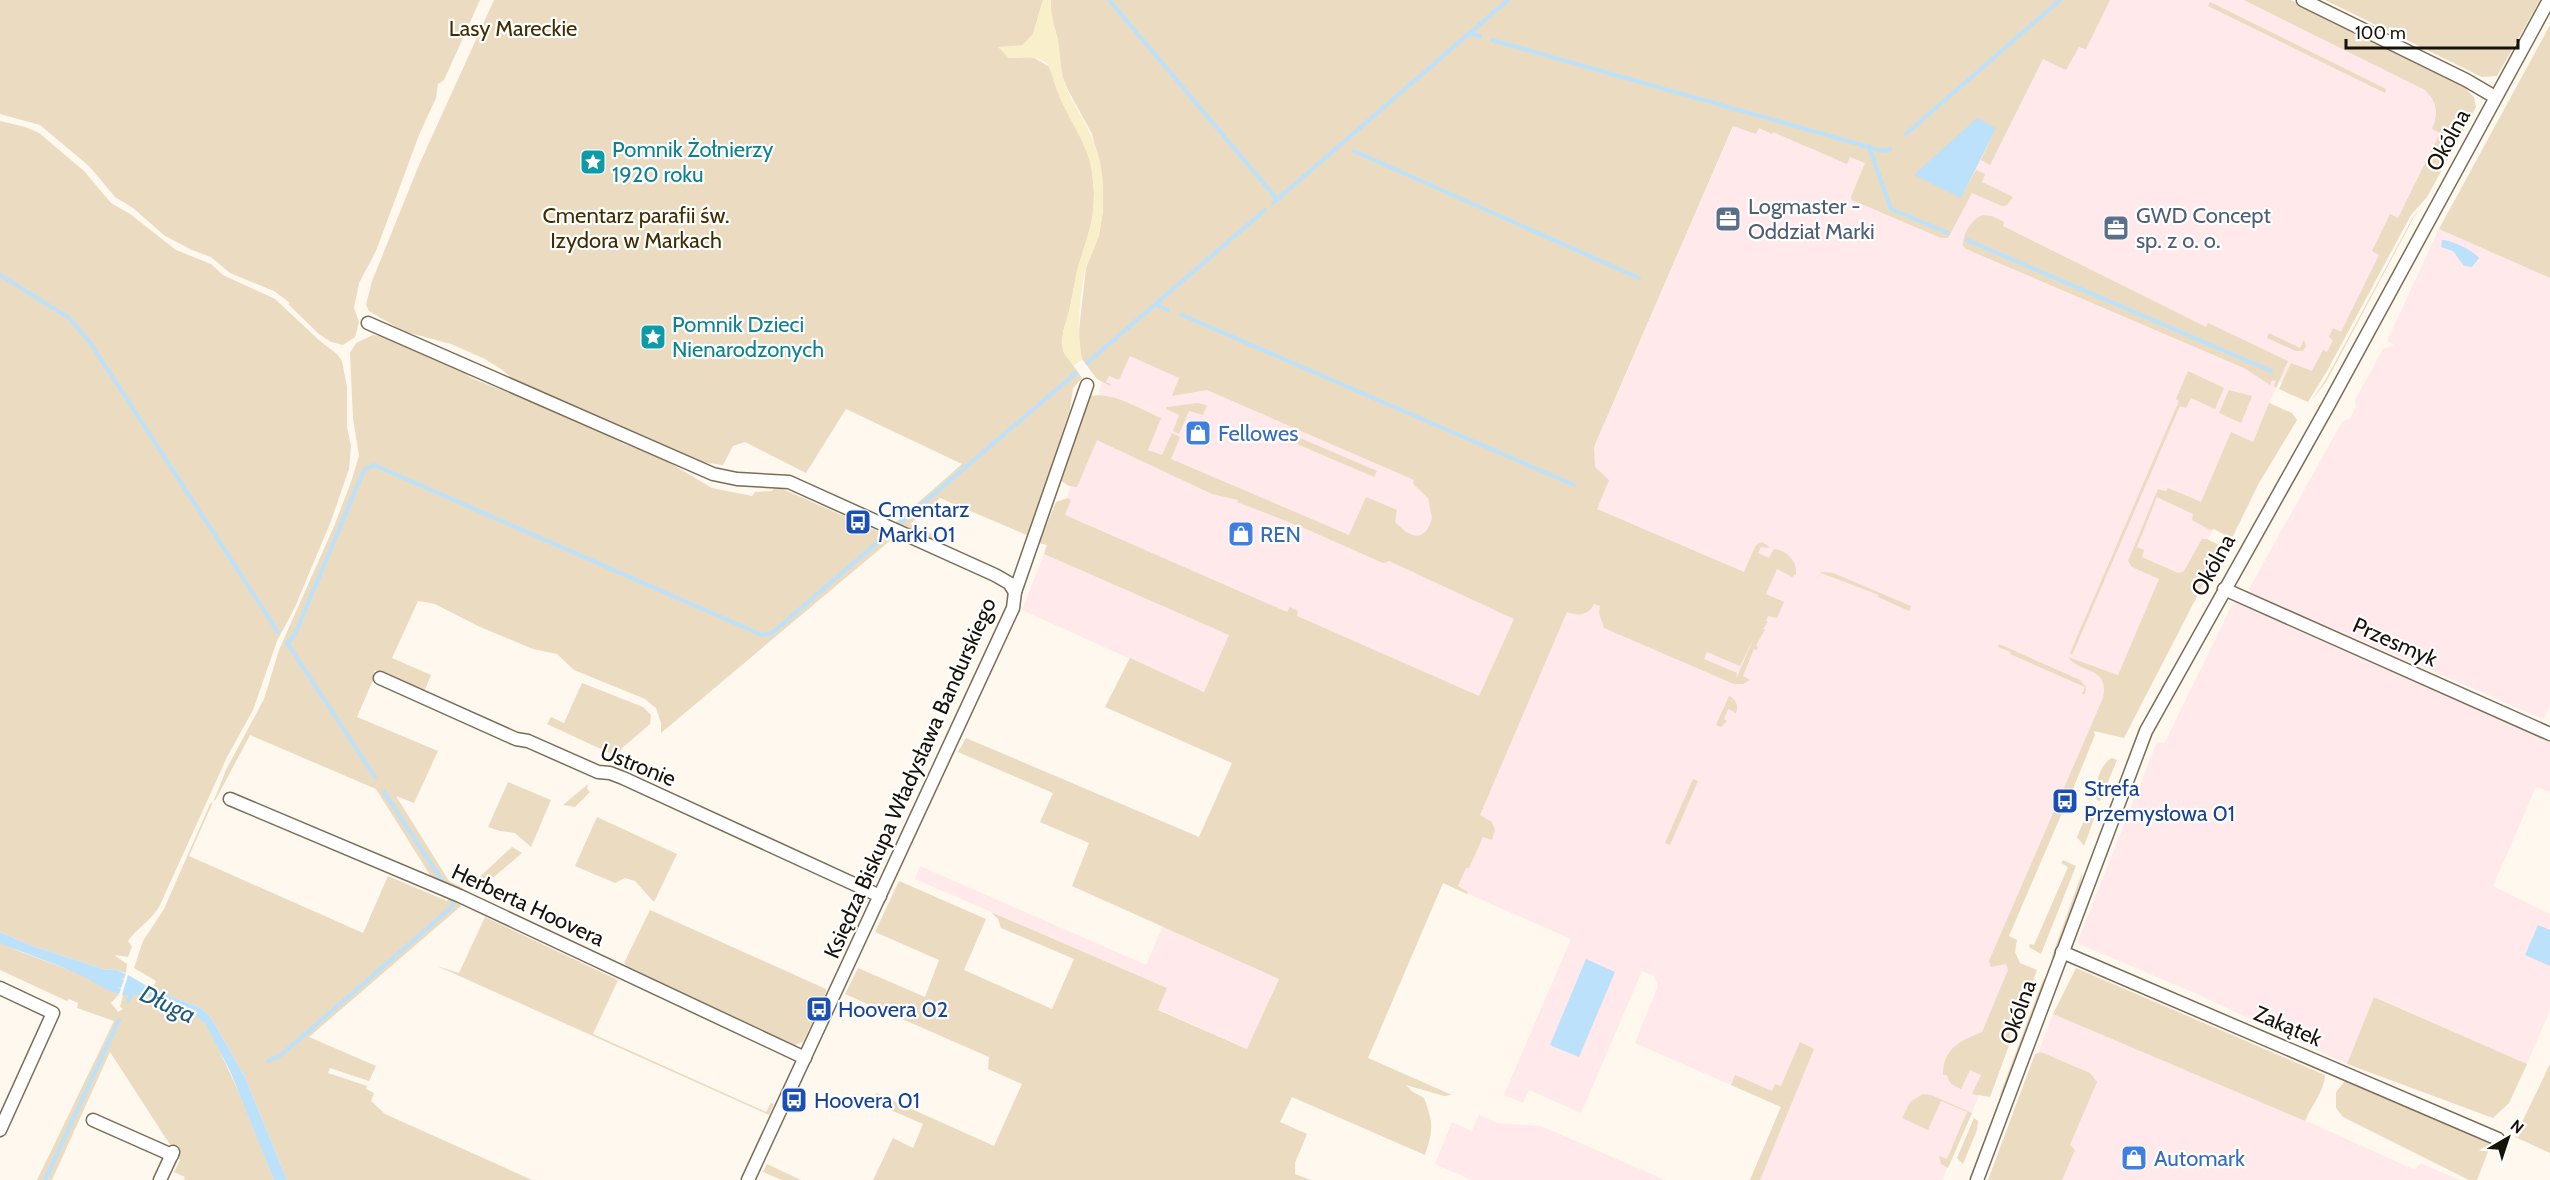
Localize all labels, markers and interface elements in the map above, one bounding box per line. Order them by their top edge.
scale bar [2346,12,2518,50]
park label: Lasy Mareckie [449,15,577,42]
text: 100 m [2355,22,2406,44]
street label: Okólna [2420,104,2476,176]
place label: Pomnik Żołnierzy 1920 roku [612,136,773,188]
place icon: Pomnik Żołnierzy 1920 roku [578,147,608,177]
place label: Logmaster - Oddział Marki [1748,193,1875,245]
park label: Cmentarz parafii św. Izydora w Markach [542,202,730,254]
place label: GWD Concept sp. z o. o. [2136,202,2271,254]
office icon: Logmaster - Oddział Marki [1713,204,1743,234]
office icon: GWD Concept sp. z o. o. [2101,213,2131,243]
place label: Pomnik Dzieci Nienarodzonych [672,311,824,363]
place icon: Pomnik Dzieci Nienarodzonych [638,322,668,352]
shop icon: Fellowes [1183,418,1213,448]
place label: Fellowes [1218,420,1298,447]
place label: Cmentarz Marki 01 [878,496,969,548]
bus stop icon: Cmentarz Marki 01 [843,507,873,537]
shop icon: REN [1226,519,1256,549]
place label: REN [1260,521,1301,548]
street label: Okólna [2185,529,2241,601]
street label: Księdza Biskupa Władysława Bandurskiego [818,594,1002,962]
street label: Przesmyk [2348,611,2442,673]
street label: Ustronie [596,738,680,792]
place label: Strefa Przemysłowa 01 [2084,775,2235,827]
bus stop icon: Strefa Przemysłowa 01 [2050,786,2080,816]
street label: Herberta Hoovera [447,858,609,952]
street label: Okólna [1994,976,2042,1048]
water label: Długa [136,979,200,1029]
bus stop icon: Hoovera 02 [804,994,834,1024]
place label: Hoovera 02 [838,996,948,1023]
street label: Zakątek [2250,1000,2326,1052]
bus stop icon: Hoovera 01 [779,1085,809,1115]
place label: Hoovera 01 [814,1087,920,1114]
north arrow [2478,1108,2538,1168]
text: N [2507,1116,2527,1138]
shop icon: Automark [2119,1143,2149,1173]
place label: Automark [2154,1145,2245,1172]

